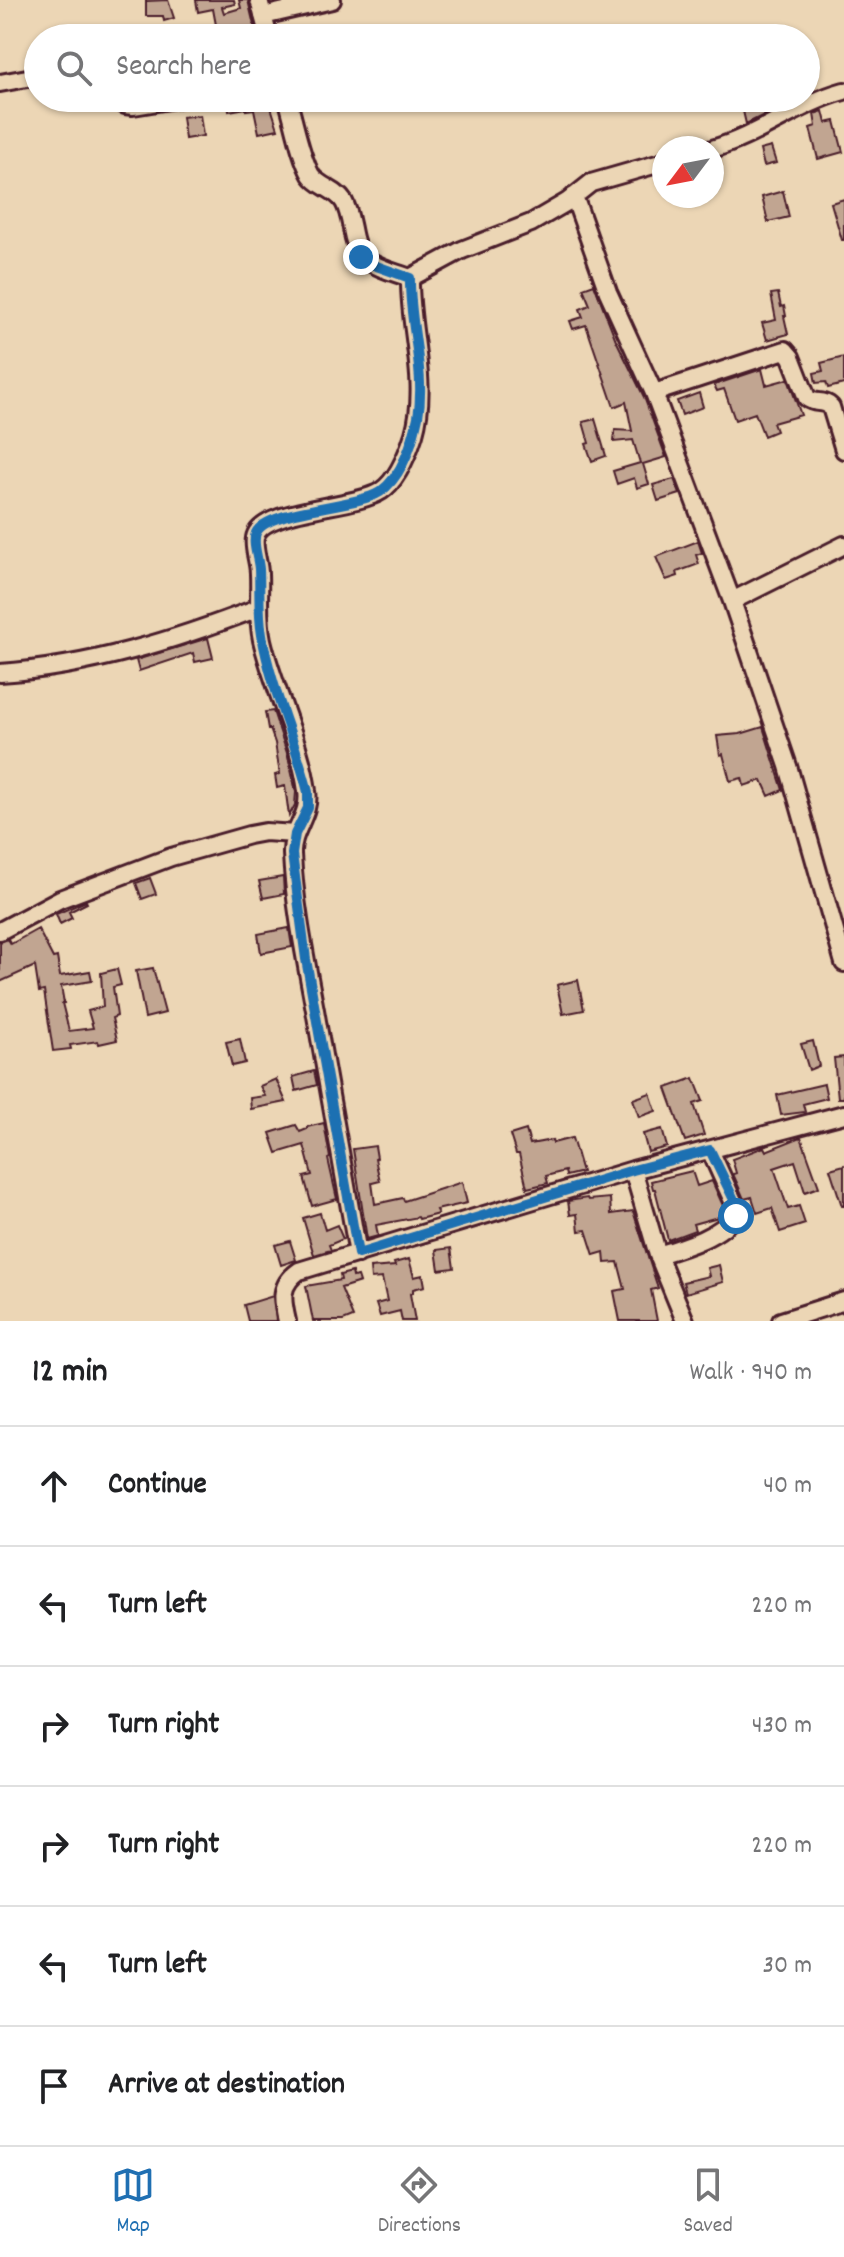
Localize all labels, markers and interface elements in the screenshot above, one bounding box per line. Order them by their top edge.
search box [24,24,820,112]
icon: search [52,46,96,90]
text: Search here [116,47,252,90]
north arrow [652,136,724,208]
route end [343,239,379,275]
route start [718,1198,754,1234]
text: 12 min [32,1349,107,1398]
text: Walk · 940 m [689,1355,812,1392]
icon: ahead [32,1464,76,1508]
text: Continue [108,1465,207,1508]
text: 40 m [763,1468,812,1505]
icon: left [32,1584,76,1628]
text: Turn left [108,1585,207,1628]
text: 220 m [751,1588,812,1625]
icon: right [32,1704,76,1748]
text: Turn right [108,1705,219,1748]
text: 430 m [752,1708,812,1745]
icon: right [32,1824,76,1868]
text: Turn right [108,1825,219,1868]
text: 220 m [751,1828,812,1865]
icon: left [32,1944,76,1988]
text: Turn left [108,1945,207,1988]
text: 30 m [762,1948,812,1985]
icon: arrive [32,2064,76,2108]
text: Arrive at destination [108,2065,345,2108]
tab: Map [111,2163,155,2242]
tab: Directions [378,2163,461,2242]
tab: Saved [684,2163,733,2242]

